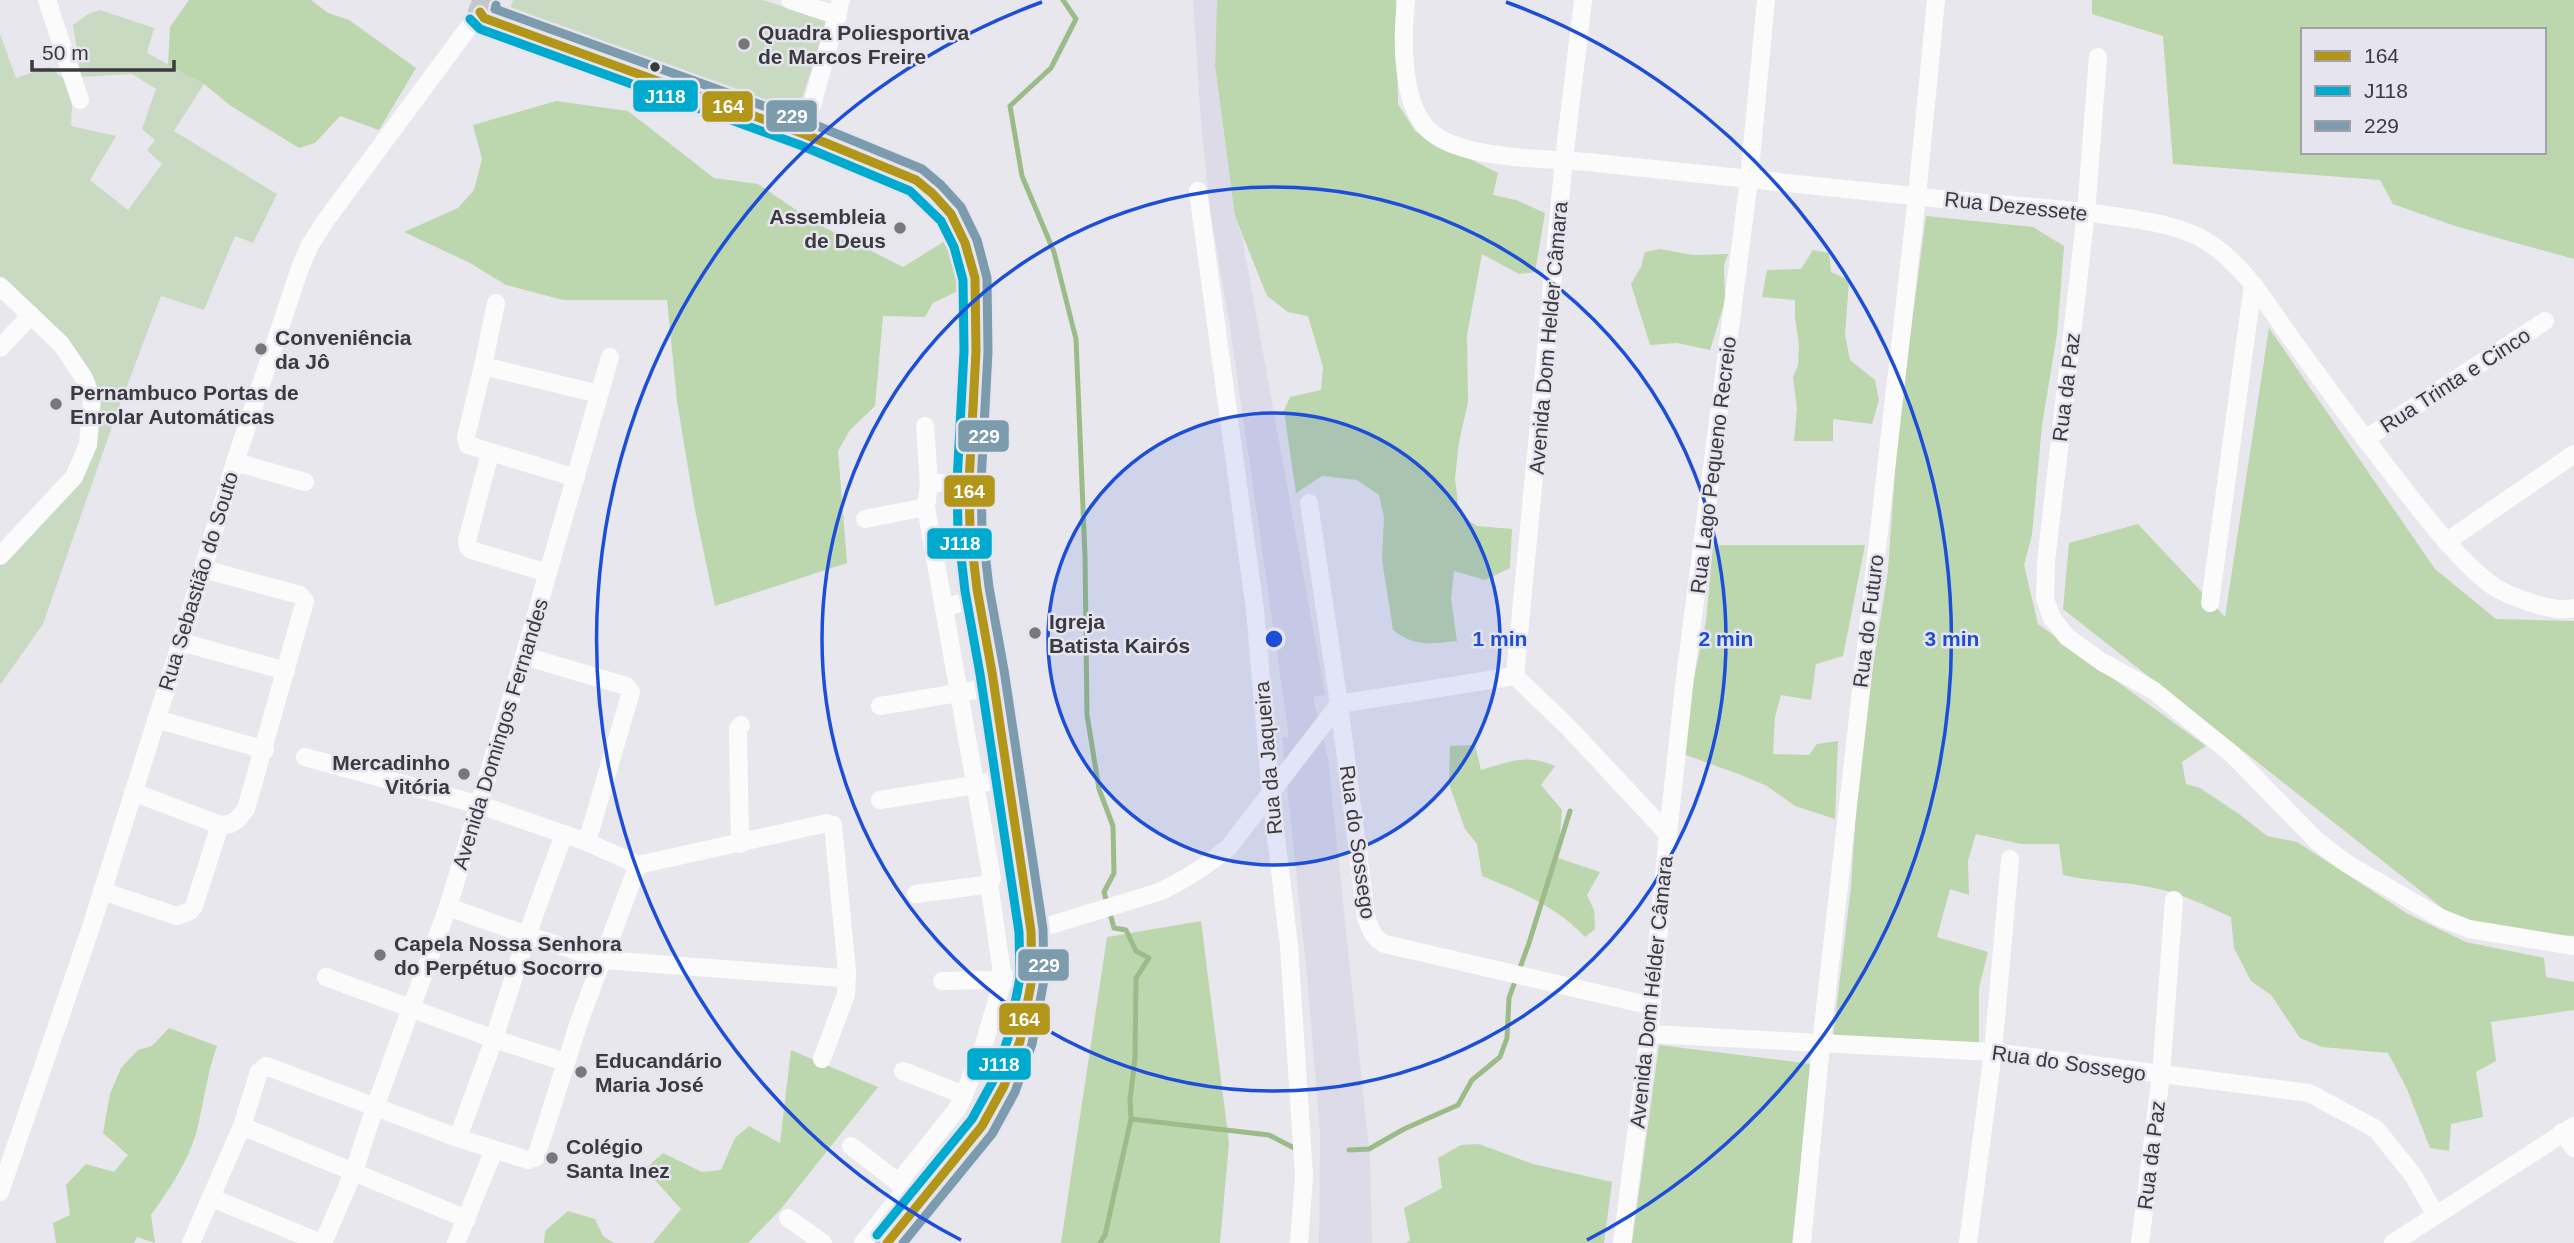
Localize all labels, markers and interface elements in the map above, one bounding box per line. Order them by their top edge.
place label: Quadra Poliesportiva de Marcos Freire [758,21,970,68]
scale bar [32,28,173,72]
legend [2301,28,2546,154]
marker: Quadra Poliesportiva de Marcos Freire [736,36,752,52]
text: 50 m [42,41,89,64]
text: 164 [2364,44,2399,67]
unlabelled marker [648,60,662,74]
line badge: J118 [632,79,699,113]
text: J118 [2364,79,2408,102]
text: J118 [644,86,686,107]
line badge: 164 [701,90,754,123]
text: 164 [712,96,744,117]
line badge: 229 [765,99,818,133]
text: 229 [776,106,808,127]
text: 229 [2364,114,2399,137]
street label: Rua Dezessete [1943,187,2089,225]
street label: Avenida Dom Helder Câmara [1525,200,1571,475]
place label: Assembleia de Deus [769,205,886,252]
marker: Assembleia de Deus [892,220,908,236]
street label: Rua Trinta e Cinco [2376,323,2534,437]
place label: Conveniência da Jô [275,326,412,373]
street label: Rua da Paz [2048,331,2084,443]
street label: Rua Lago Pequeno Recreio [1686,335,1740,595]
marker: Conveniência da Jô [253,341,269,357]
place label: Pernambuco Portas de Enrolar Automáticas [70,381,299,428]
marker: Pernambuco Portas de Enrolar Automáticas [48,396,64,412]
line badge: 229 [957,419,1010,453]
text: 229 [968,426,1000,447]
street label: Rua Sebastião do Souto [154,469,242,693]
line badge: 164 [943,474,996,508]
text: 164 [953,481,985,502]
line badge: J118 [926,527,993,560]
text: J118 [939,533,981,554]
street label: Rua do Futuro [1848,553,1888,689]
street label: Avenida Domingos Fernandes [448,596,552,872]
place label: Igreja Batista Kairós [1049,610,1190,657]
marker: Igreja Batista Kairós [1027,625,1043,641]
centre of rings [1262,627,1286,651]
text: 1 min [1473,627,1527,650]
text: 2 min [1699,627,1753,650]
text: 3 min [1925,627,1979,650]
street label: Rua da Jaqueira [1250,680,1286,836]
place label: Mercadinho Vitória [332,751,450,798]
street label: Rua do Sossego [1336,764,1380,920]
marker: Mercadinho Vitória [456,766,472,782]
street label: Avenida Dom Hélder Câmara [1625,854,1677,1129]
place label: Capela Nossa Senhora do Perpétuo Socorro [394,932,622,979]
marker: Capela Nossa Senhora do Perpétuo Socorro [372,947,388,963]
line badge: 229 [1017,948,1070,982]
text: 229 [1028,955,1060,976]
line badge: 164 [998,1002,1051,1036]
text: 164 [1008,1009,1040,1030]
street label: Rua do Sossego [1991,1041,2147,1085]
line badge: J118 [966,1047,1032,1081]
place label: Educandário Maria José [595,1049,722,1096]
text: J118 [978,1054,1020,1075]
marker: Educandário Maria José [573,1064,589,1080]
street label: Rua da Paz [2133,1099,2169,1211]
place label: Colégio Santa Inez [566,1135,670,1182]
marker: Colégio Santa Inez [544,1150,560,1166]

